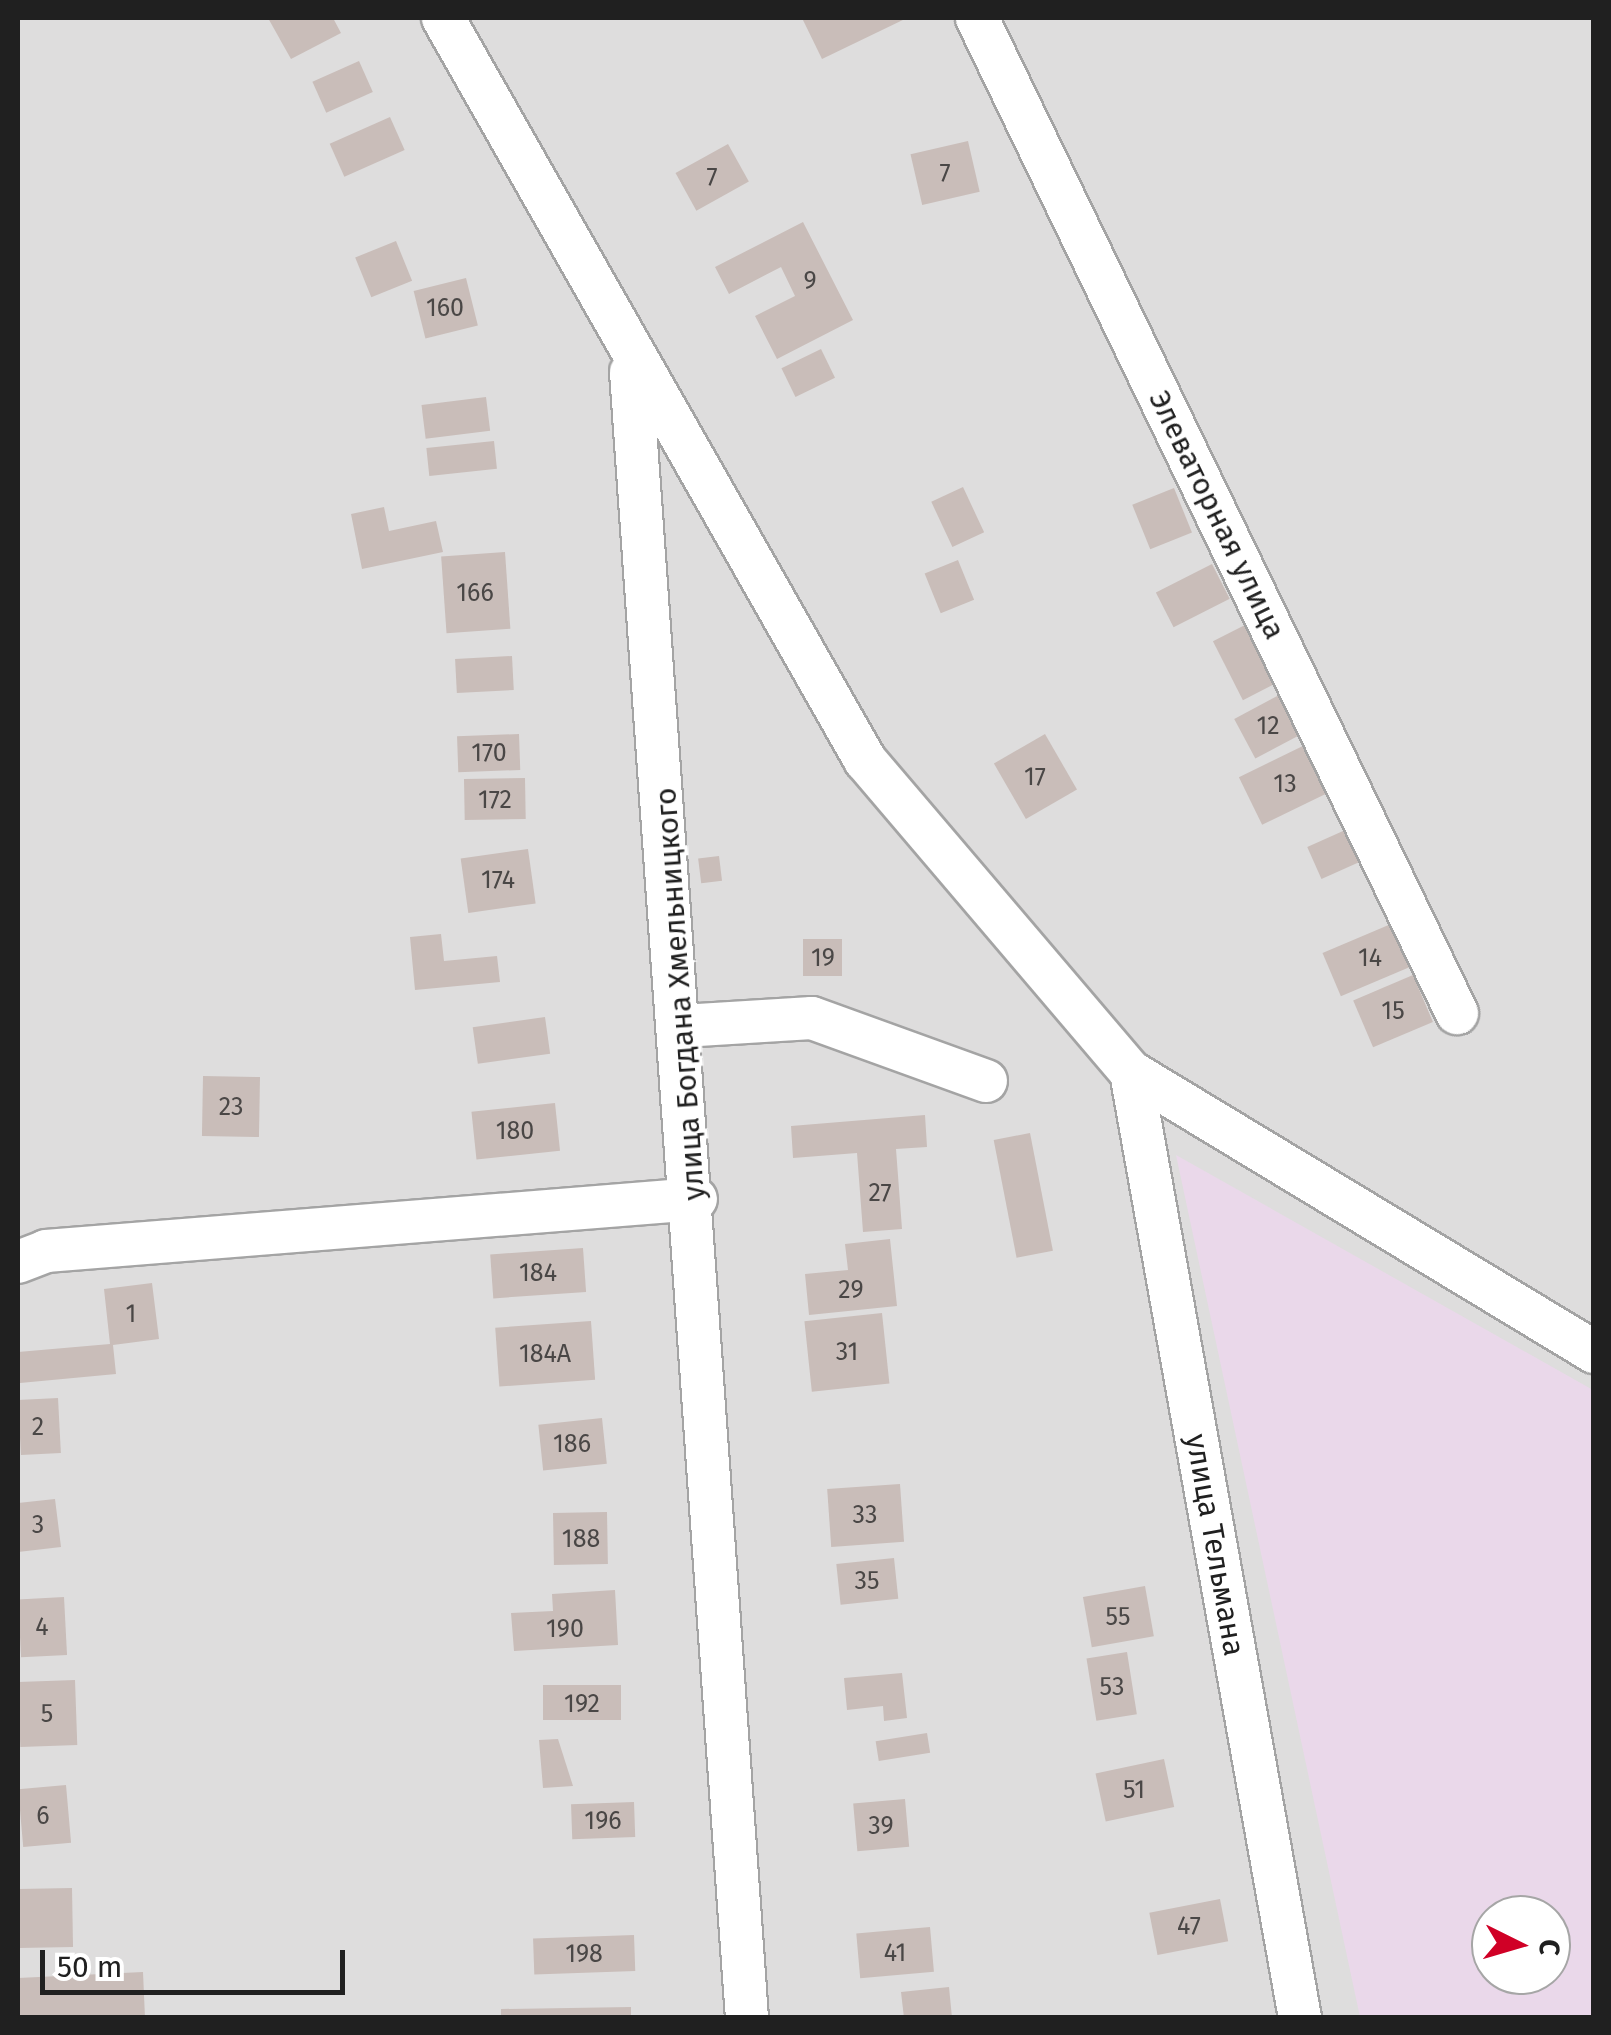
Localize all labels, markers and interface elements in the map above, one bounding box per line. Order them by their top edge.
house number: 7 [939,158,951,188]
house number: 7 [706,162,718,192]
house number: 9 [803,266,817,296]
house number: 160 [426,293,464,323]
street label: Элеваторная улица [1141,385,1293,645]
house number: 166 [456,578,494,608]
house number: 12 [1256,711,1280,741]
house number: 170 [471,738,507,768]
house number: 17 [1024,762,1046,792]
house number: 13 [1273,769,1297,799]
house number: 172 [478,785,512,815]
street label: улица Богдана Хмельницкого [648,786,712,1202]
house number: 174 [481,865,515,895]
house number: 19 [811,943,835,973]
house number: 14 [1358,943,1382,973]
house number: 15 [1381,996,1405,1026]
house number: 23 [219,1092,243,1122]
house number: 180 [496,1116,534,1146]
house number: 27 [868,1178,892,1208]
house number: 184 [519,1258,557,1288]
house number: 29 [838,1275,864,1305]
house number: 1 [126,1299,136,1329]
house number: 31 [836,1337,858,1367]
house number: 184А [519,1339,571,1369]
house number: 2 [32,1412,44,1442]
house number: 186 [553,1429,591,1459]
street label: улица Тельмана [1178,1431,1252,1659]
house number: 33 [853,1500,877,1530]
house number: 3 [32,1510,44,1540]
house number: 188 [562,1524,600,1554]
house number: 35 [855,1566,879,1596]
house number: 55 [1106,1602,1130,1632]
house number: 4 [35,1612,49,1642]
house number: 190 [546,1614,584,1644]
house number: 53 [1100,1672,1124,1702]
house number: 192 [564,1689,600,1719]
house number: 5 [41,1699,53,1729]
house number: 51 [1123,1775,1145,1805]
house number: 6 [36,1801,50,1831]
house number: 196 [584,1806,622,1836]
house number: 39 [868,1811,894,1841]
north arrow [1471,1895,1571,1995]
house number: 47 [1177,1911,1201,1941]
scale bar [45,1930,350,1992]
house number: 41 [884,1938,906,1968]
text: С [1532,1938,1567,1957]
house number: 198 [565,1939,603,1969]
text: 50 m [57,1949,122,1985]

